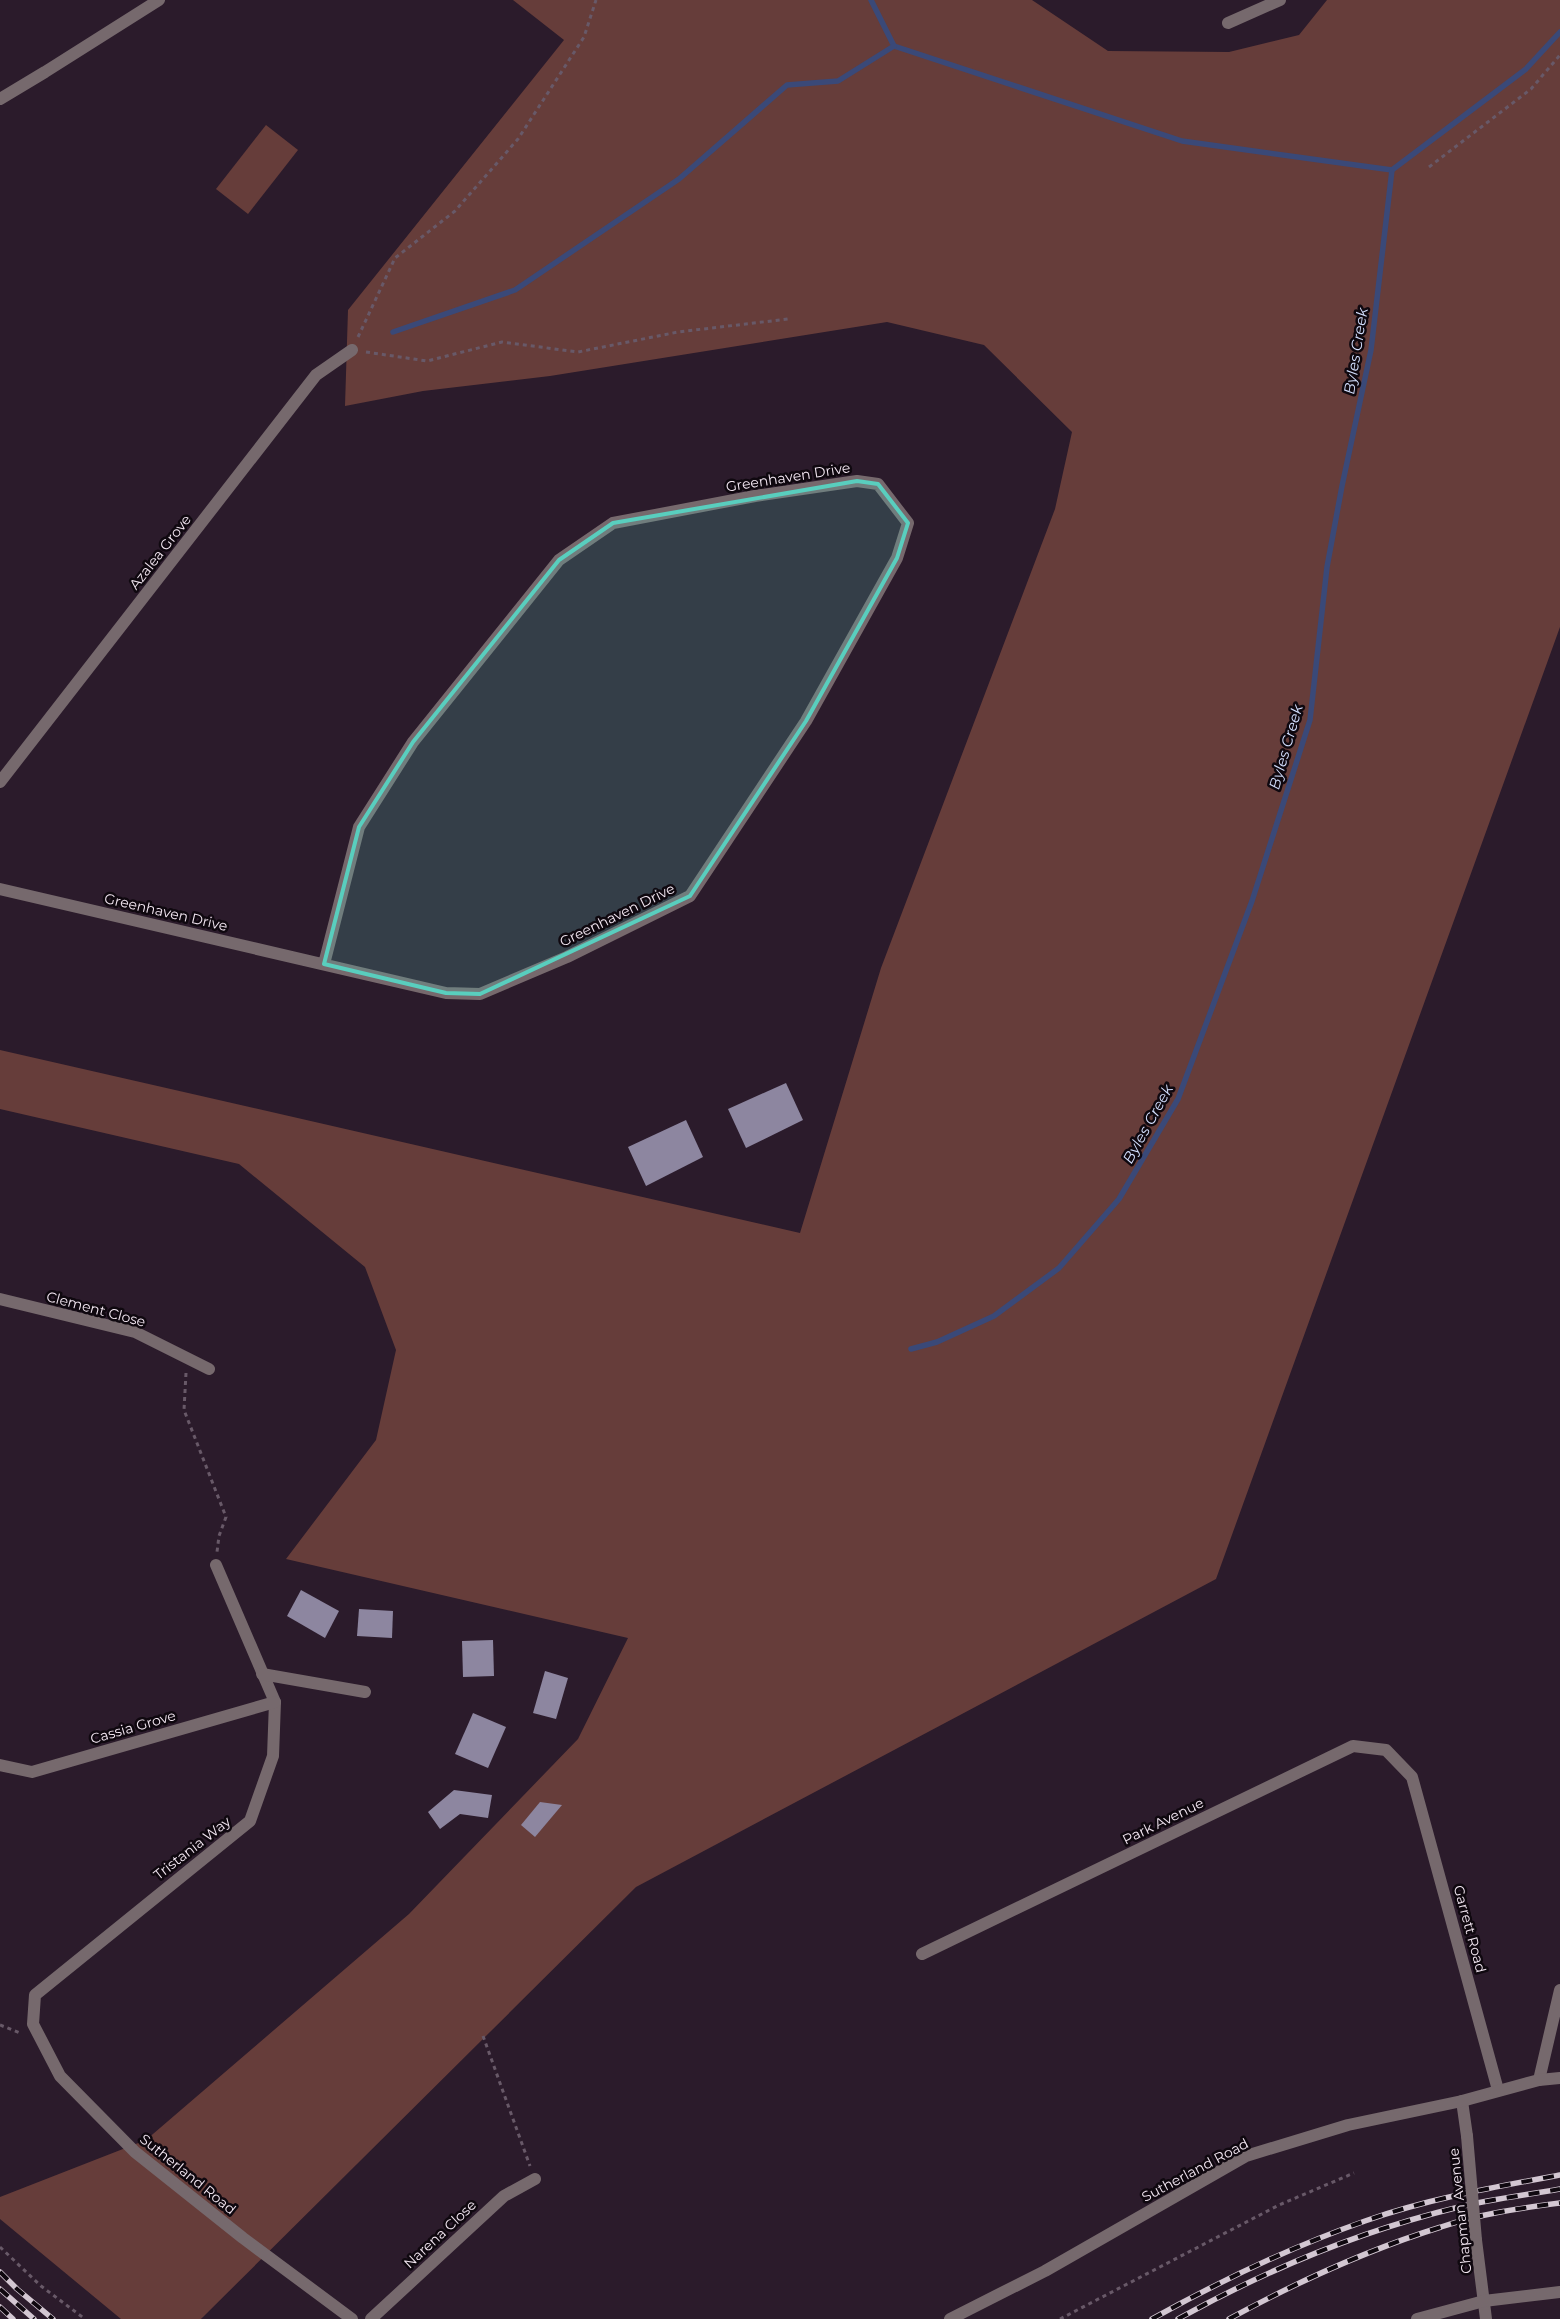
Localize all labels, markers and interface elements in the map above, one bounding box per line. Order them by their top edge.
water label: Byles Creek [1339,305,1372,396]
street label: Greenhaven Drive [724,458,852,496]
street label: Azalea Grove [125,511,195,593]
water label: Byles Creek [1264,701,1307,792]
street label: Greenhaven Drive [556,879,678,951]
street label: Greenhaven Drive [103,889,229,935]
water label: Byles Creek [1118,1080,1178,1167]
street label: Clement Close [44,1287,148,1331]
street label: Cassia Grove [88,1706,178,1748]
street label: Park Avenue [1119,1794,1207,1848]
street label: Tristania Way [150,1812,235,1884]
street label: Garrett Road [1450,1883,1490,1975]
street label: Sutherland Road [136,2130,240,2218]
street label: Sutherland Road [1139,2134,1251,2206]
street label: Chapman Avenue [1444,2147,1476,2275]
street label: Narena Close [400,2196,480,2272]

